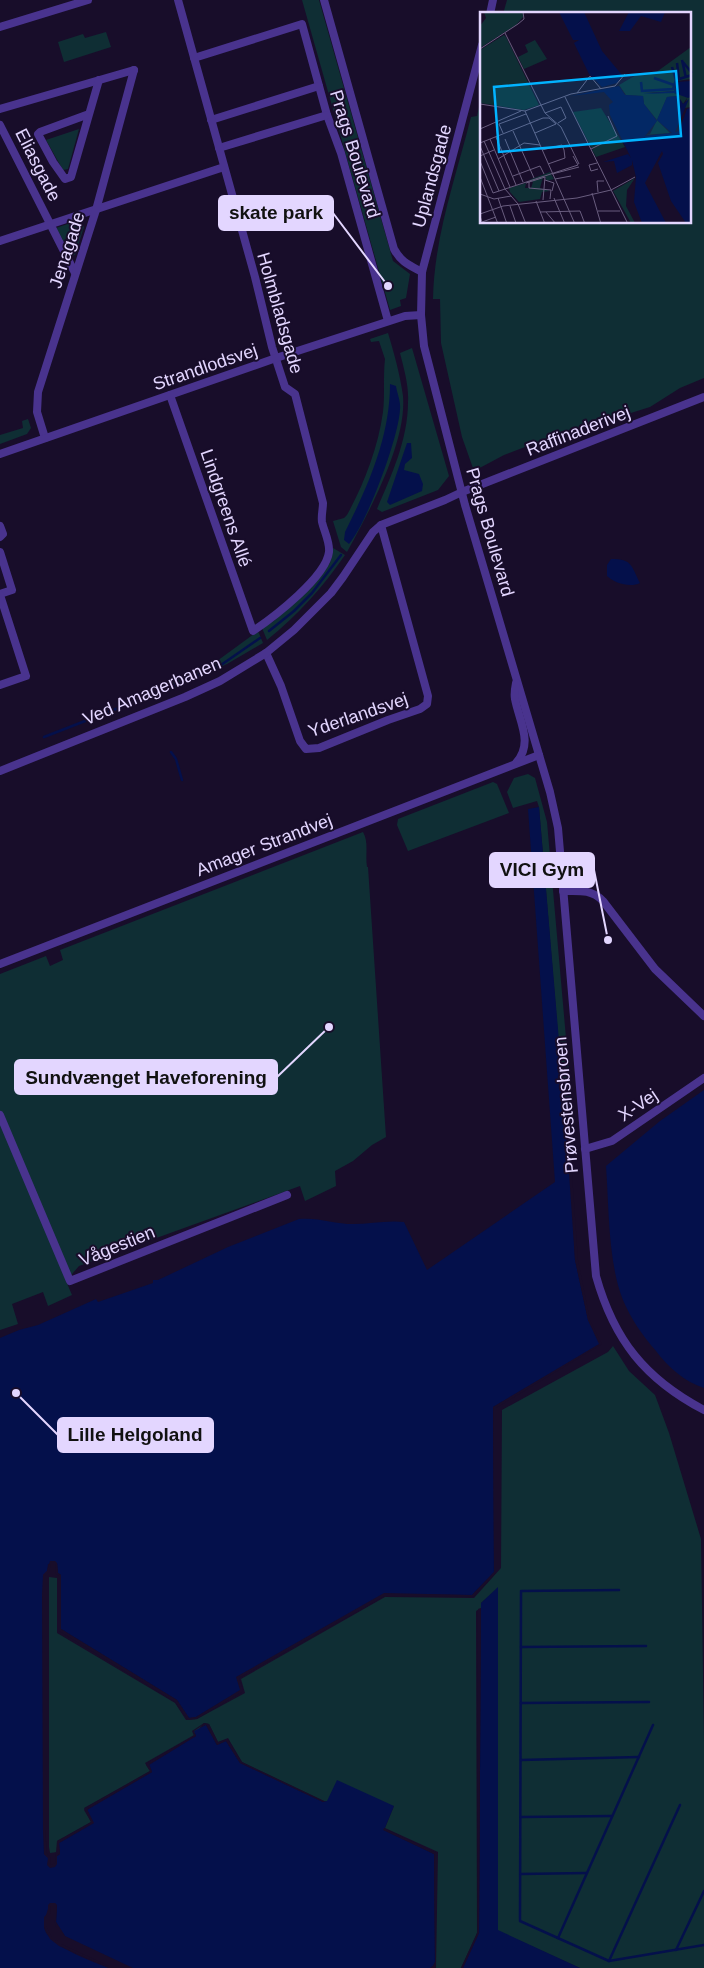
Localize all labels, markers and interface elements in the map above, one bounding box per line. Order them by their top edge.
inset map [480,12,692,224]
street label: Prags Boulevard [326,87,384,221]
street label: Uplandsgade [409,122,455,230]
street label: Eliasgade [11,125,65,205]
callout: skate park [219,196,333,230]
text: skate park [229,202,323,223]
street label: Jenagade [45,209,89,291]
street label: Holmbladsgade [253,250,307,376]
street label: Strandlodsvej [150,340,260,394]
street label: Raffinaderivej [523,402,633,460]
street label: Lindgreens Allé [197,447,255,569]
street label: Prags Boulevard [462,465,518,599]
street label: Ved Amagerbanen [80,653,224,729]
street label: Yderlandsvej [306,689,410,741]
street label: Amager Strandvej [193,810,335,880]
callout: VICI Gym [490,853,594,887]
text: VICI Gym [500,859,584,880]
street label: Prøvestensbroen [550,1036,582,1174]
callout: Sundvænget Haveforening [15,1060,277,1094]
text: Sundvænget Haveforening [25,1067,267,1088]
street label: X-Vej [615,1085,661,1125]
street label: Vågestien [76,1222,158,1270]
callout: Lille Helgoland [58,1418,213,1452]
text: Lille Helgoland [67,1424,203,1445]

